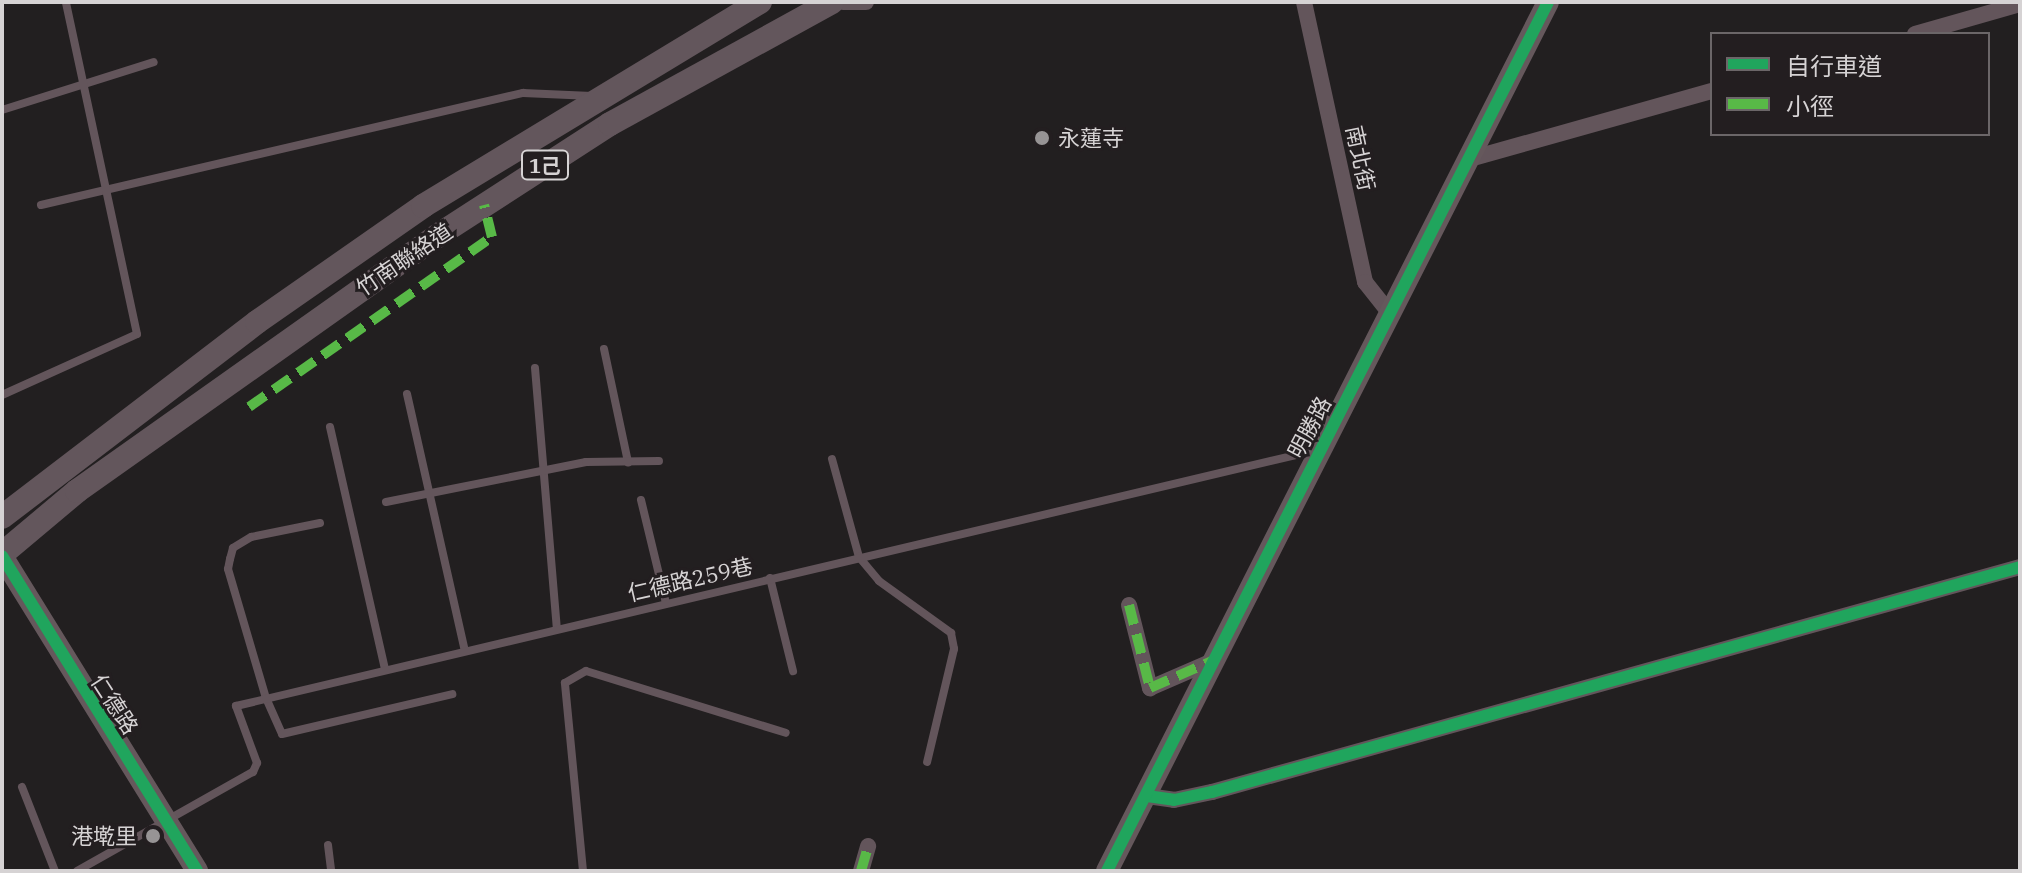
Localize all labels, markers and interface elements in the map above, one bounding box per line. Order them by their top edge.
legend [1710,32,1990,136]
text: 自行車道 [1786,50,1882,82]
text: 小徑 [1786,90,1834,122]
street label: 南北街 [1341,123,1381,193]
place label: 永蓮寺 [1058,125,1124,151]
marker: 永蓮寺 [1033,129,1051,147]
road number: 1己 [521,149,569,181]
street label: 竹南聯絡道 [351,217,457,301]
street label: 明勝路 [1282,392,1336,462]
street label: 仁德路259巷 [625,552,755,606]
street label: 仁德路 [86,669,144,739]
place label: 港墘里 [71,823,137,849]
marker: 港墘里 [144,827,162,845]

